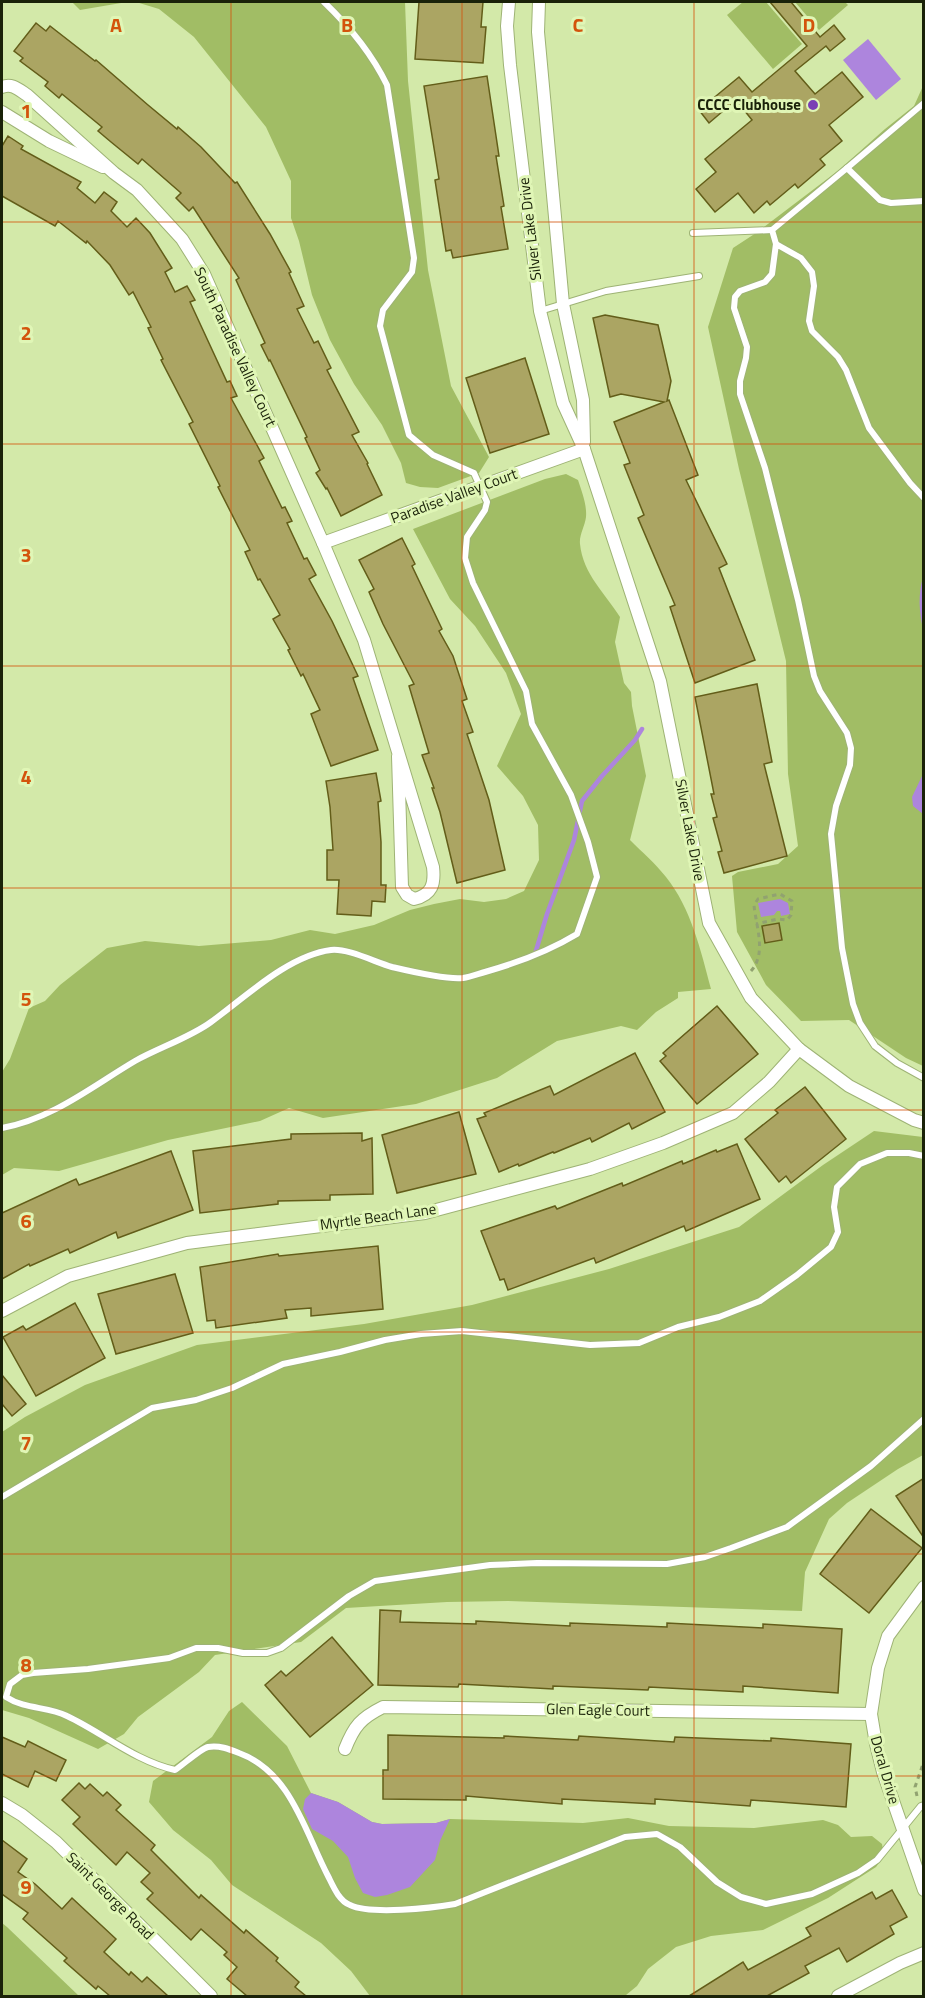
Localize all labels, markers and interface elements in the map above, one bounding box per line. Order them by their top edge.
text: A [110,9,122,40]
text: B [341,9,353,40]
text: C [573,9,584,40]
text: D [803,9,815,40]
place label: CCCC Clubhouse [697,93,801,116]
text: 1 [20,95,32,126]
marker: CCCC Clubhouse [806,98,820,112]
street label: Silver Lake Drive [512,176,547,282]
street label: South Paradise Valley Court [188,263,283,431]
text: 2 [20,317,32,348]
street label: Paradise Valley Court [387,462,521,529]
text: 3 [20,539,32,570]
text: 4 [20,761,32,792]
street label: Silver Lake Drive [669,777,712,883]
text: 5 [20,983,32,1014]
street label: Myrtle Beach Lane [318,1197,438,1236]
text: 6 [20,1205,32,1236]
text: 7 [20,1427,32,1458]
text: 8 [20,1649,32,1680]
street label: Glen Eagle Court [546,1697,651,1722]
street label: Doral Drive [865,1733,906,1807]
street label: Saint George Road [61,1846,160,1945]
text: 9 [20,1871,32,1902]

